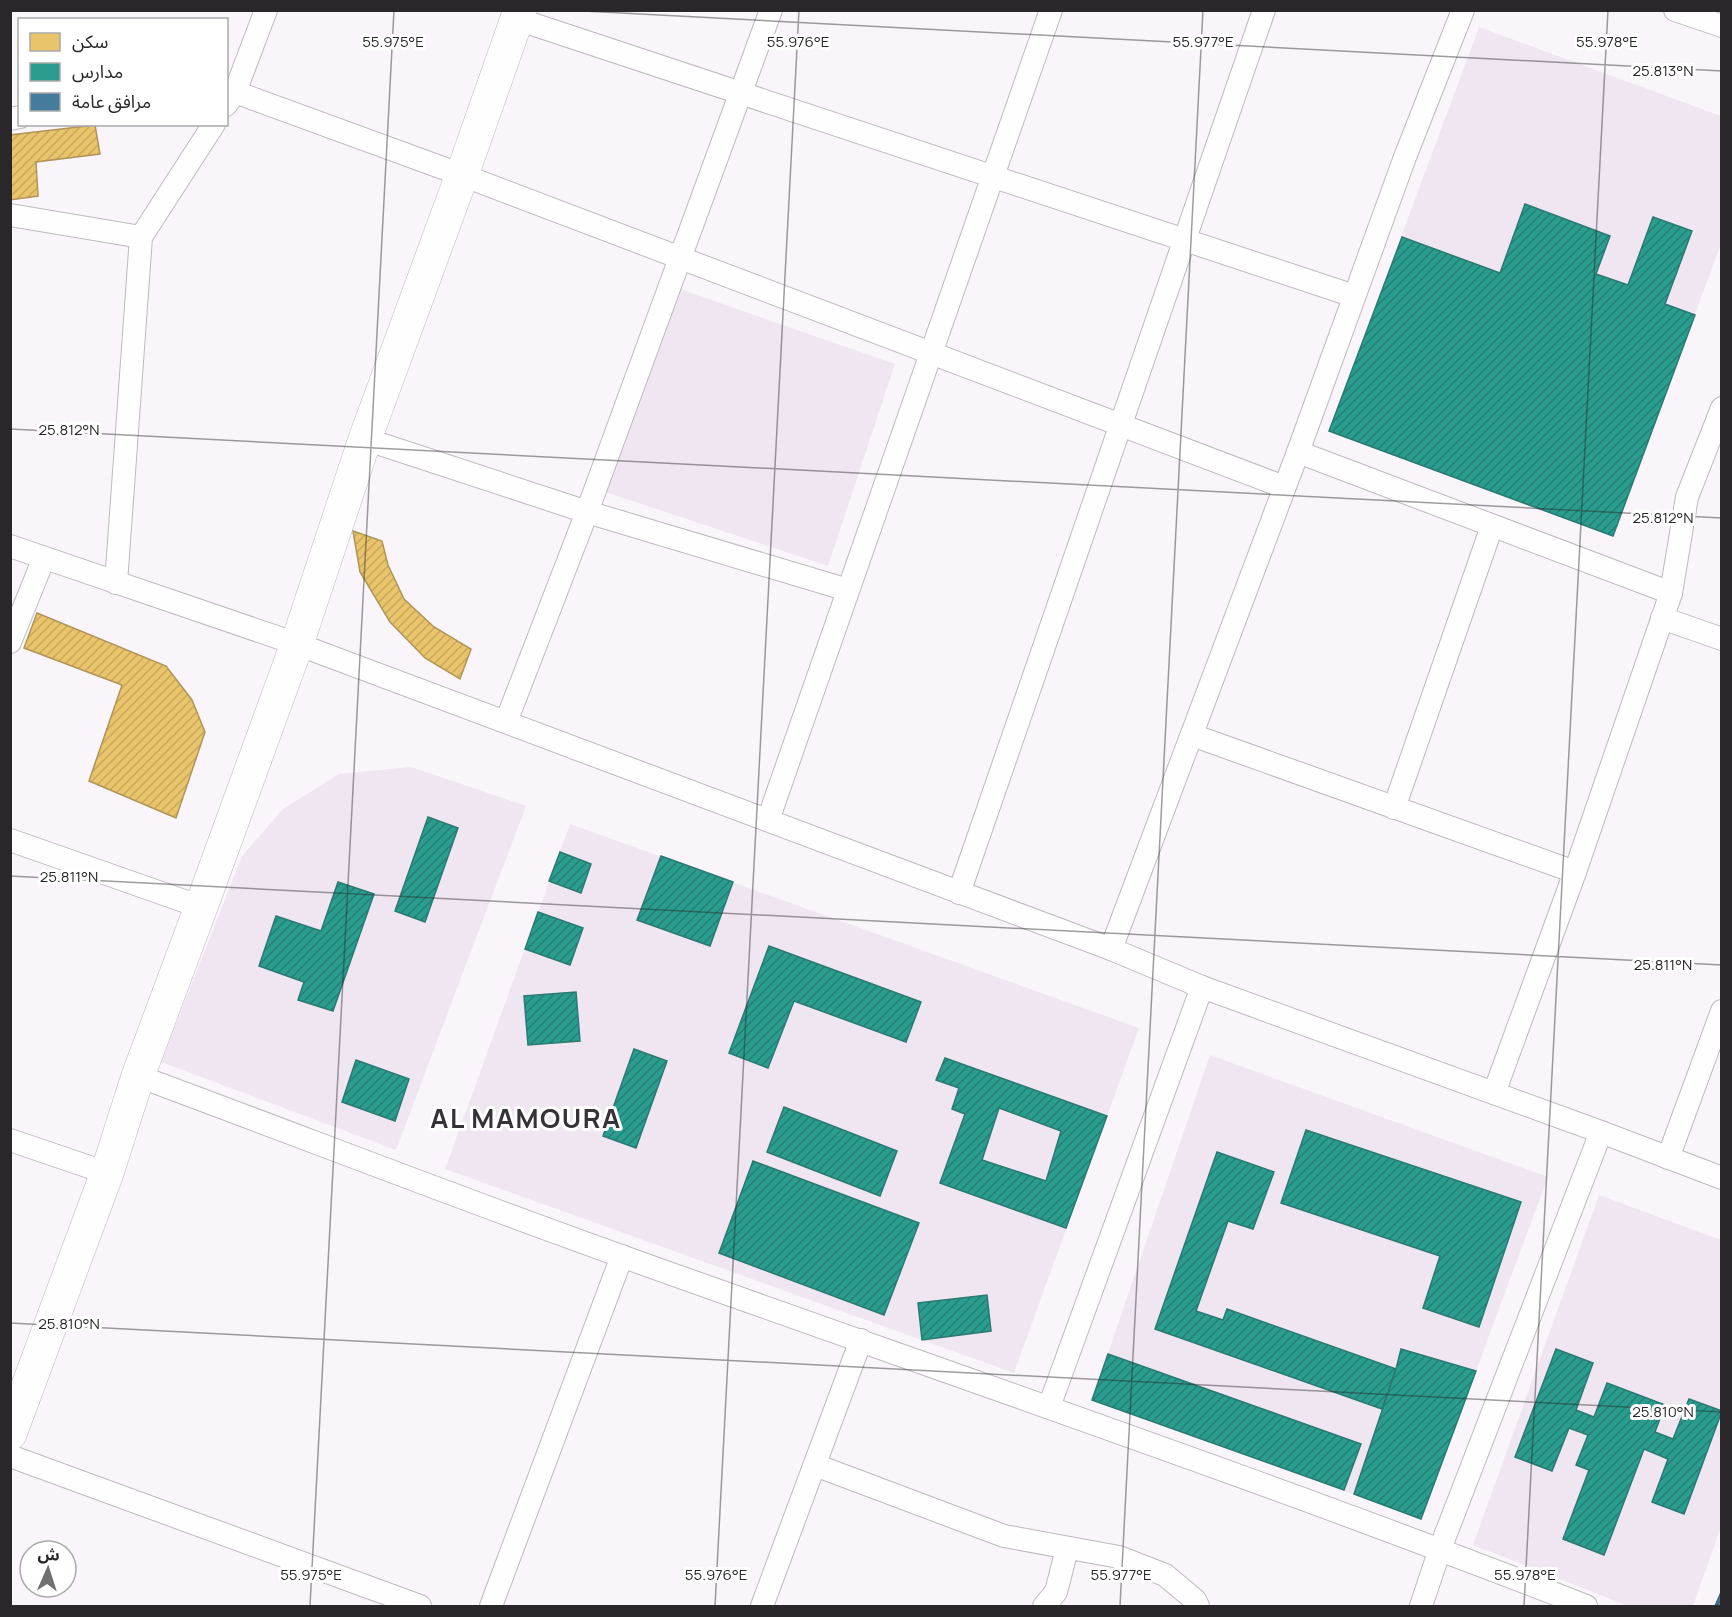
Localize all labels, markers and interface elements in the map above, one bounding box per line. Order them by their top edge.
legend [18,18,228,126]
text: سكن [72,29,108,53]
text: 55.975°E [362,31,424,52]
text: 55.976°E [767,31,829,52]
text: 55.977°E [1173,31,1234,52]
text: 55.978°E [1576,31,1638,52]
text: مدارس [72,59,123,83]
text: 25.813°N [1633,60,1693,81]
text: مرافق عامة [72,89,151,113]
text: 25.812°N [38,419,100,440]
text: 25.812°N [1632,507,1694,528]
text: 25.811°N [40,866,98,887]
text: 25.811°N [1634,954,1692,975]
district label: AL MAMOURA [430,1099,622,1136]
text: 25.810°N [38,1313,100,1334]
text: 25.810°N [1632,1401,1694,1422]
north arrow [18,1539,78,1599]
text: ش [37,1542,60,1566]
text: 55.975°E [280,1564,342,1585]
text: 55.976°E [685,1564,747,1585]
text: 55.977°E [1091,1564,1152,1585]
text: 55.978°E [1494,1564,1556,1585]

